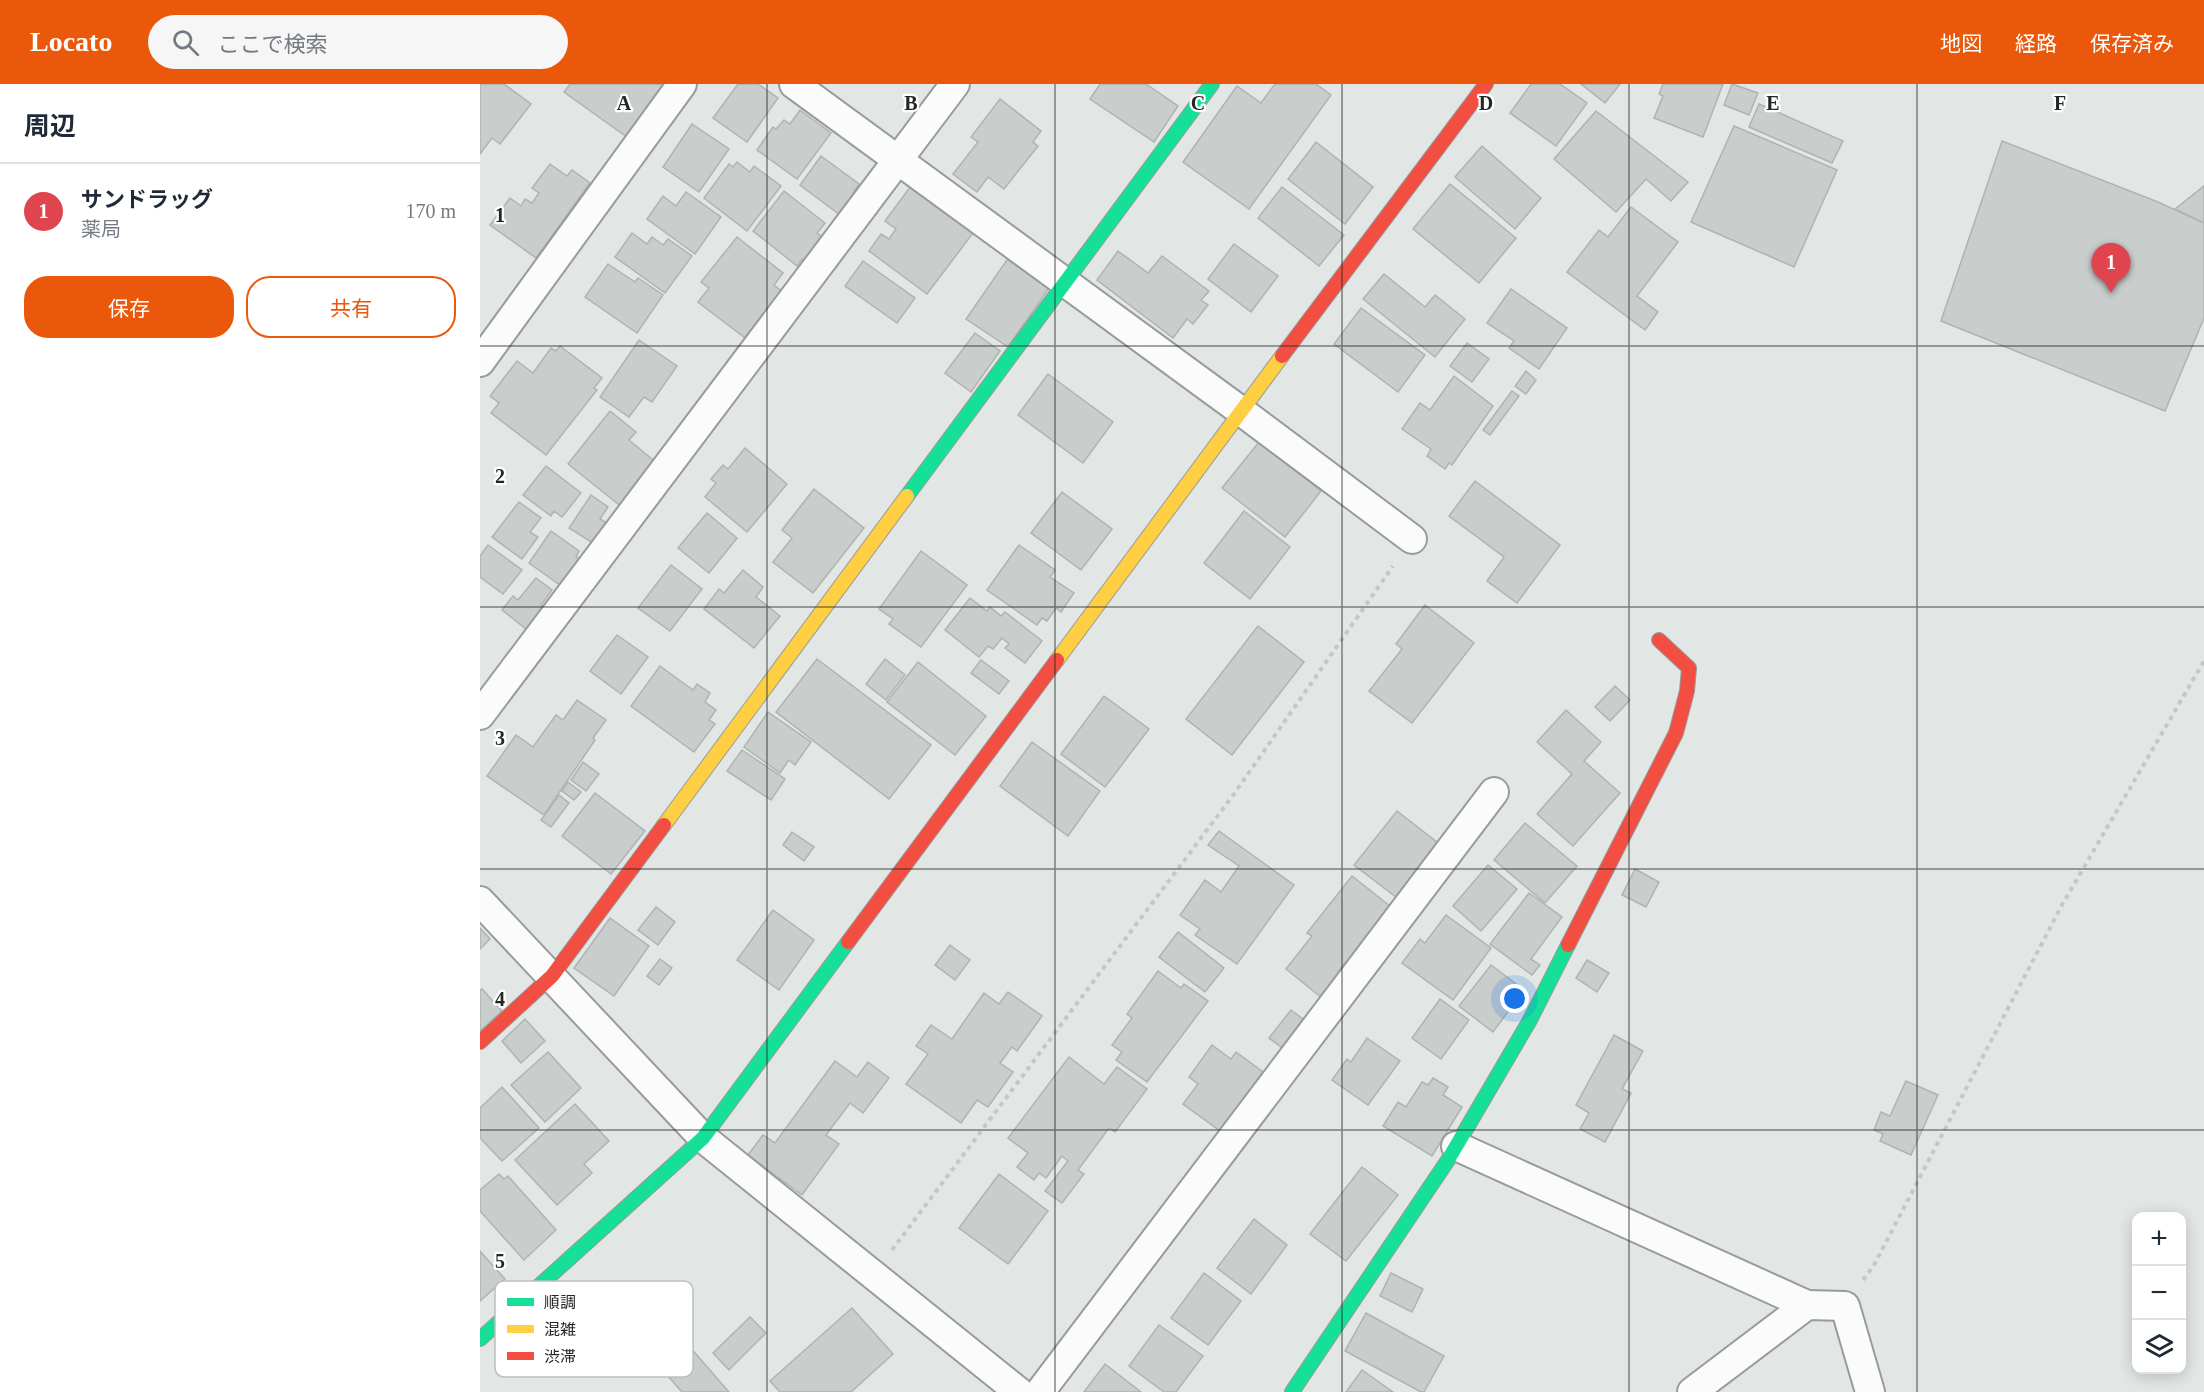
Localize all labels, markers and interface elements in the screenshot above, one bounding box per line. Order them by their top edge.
search box [148,15,568,69]
text: Locato [30,26,112,57]
icon: search [169,26,202,59]
text: ここで検索 [217,32,327,57]
text: 地図 [1940,32,1982,56]
text: 経路 [2015,32,2057,56]
text: 保存済み [2090,32,2174,56]
text: A [617,92,632,114]
text: B [904,92,918,114]
text: C [1191,92,1205,114]
text: D [1479,92,1493,114]
text: E [1766,92,1780,114]
text: F [2054,92,2066,114]
text: 周辺 [24,112,76,141]
text: サンドラッグ [81,187,213,212]
text: 1 [39,200,49,222]
text: 170 m [405,200,456,222]
text: 1 [495,204,505,226]
text: 薬局 [81,218,121,240]
pin: 1 [2092,244,2130,293]
button: 保存 [24,276,234,338]
button: 共有 [246,276,456,338]
text: 2 [495,465,505,487]
text: 3 [495,727,505,749]
your location [1500,984,1529,1013]
text: 4 [495,988,505,1010]
map controls [2132,1212,2186,1374]
button: + [2132,1212,2186,1266]
text: 5 [495,1250,505,1272]
button: − [2132,1266,2186,1320]
legend [495,1281,693,1377]
text: 順調 [544,1294,576,1311]
button: layers [2132,1320,2186,1374]
text: 混雑 [544,1321,576,1338]
text: 渋滞 [544,1348,576,1365]

